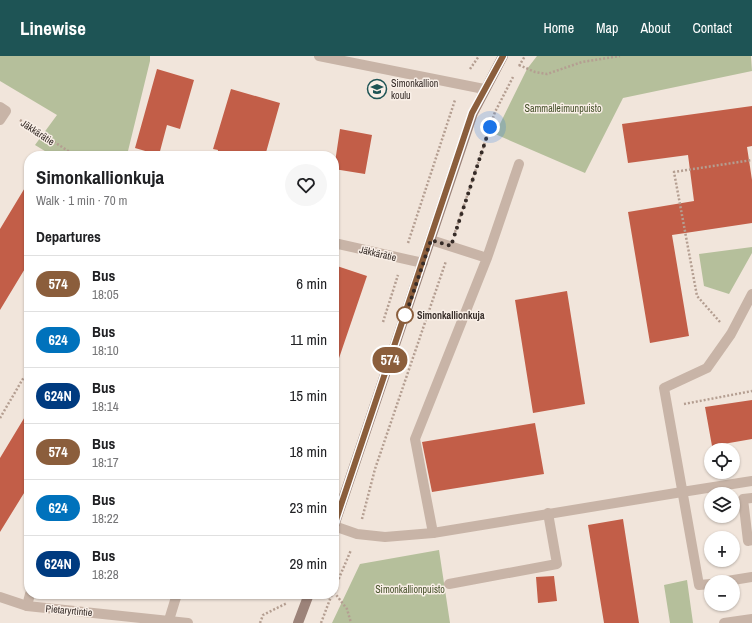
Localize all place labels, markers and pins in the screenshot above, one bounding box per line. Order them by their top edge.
place label: Simonkallion koulu [391,77,438,102]
school or university icon: Simonkallion koulu [366,78,388,100]
marker: Simonkallionkuja [396,306,414,324]
place label: Simonkallionkuja [417,309,485,322]

